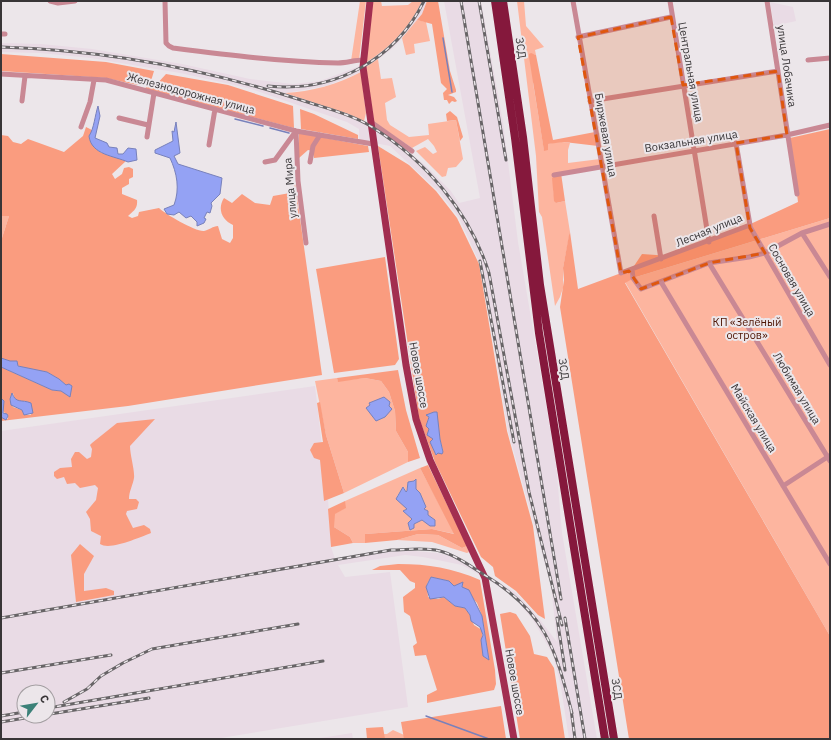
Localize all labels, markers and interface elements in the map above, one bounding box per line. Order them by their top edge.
street label: Центральная улица [675,21,707,123]
street label: улица Лобачика [774,24,800,108]
street label: ЗСД [512,36,530,60]
street label: Железнодорожная улица [126,69,257,117]
street label: Биржевая улица [592,92,620,178]
street label: Вокзальная улица [643,127,739,155]
street label: улица Мира [280,157,300,219]
street label: Лесная улица [674,210,744,250]
street label: Сосновая улица [765,241,819,319]
park label: КП «Зелёный остров» [713,315,781,342]
street label: Новое шоссе [406,341,432,409]
street label: Любимая улица [770,350,824,427]
street label: ЗСД [555,357,573,381]
street label: Майская улица [728,381,780,455]
street label: Новое шоссе [502,648,528,716]
street label: ЗСД [608,677,626,701]
north arrow [16,684,56,724]
text: С [37,692,52,706]

